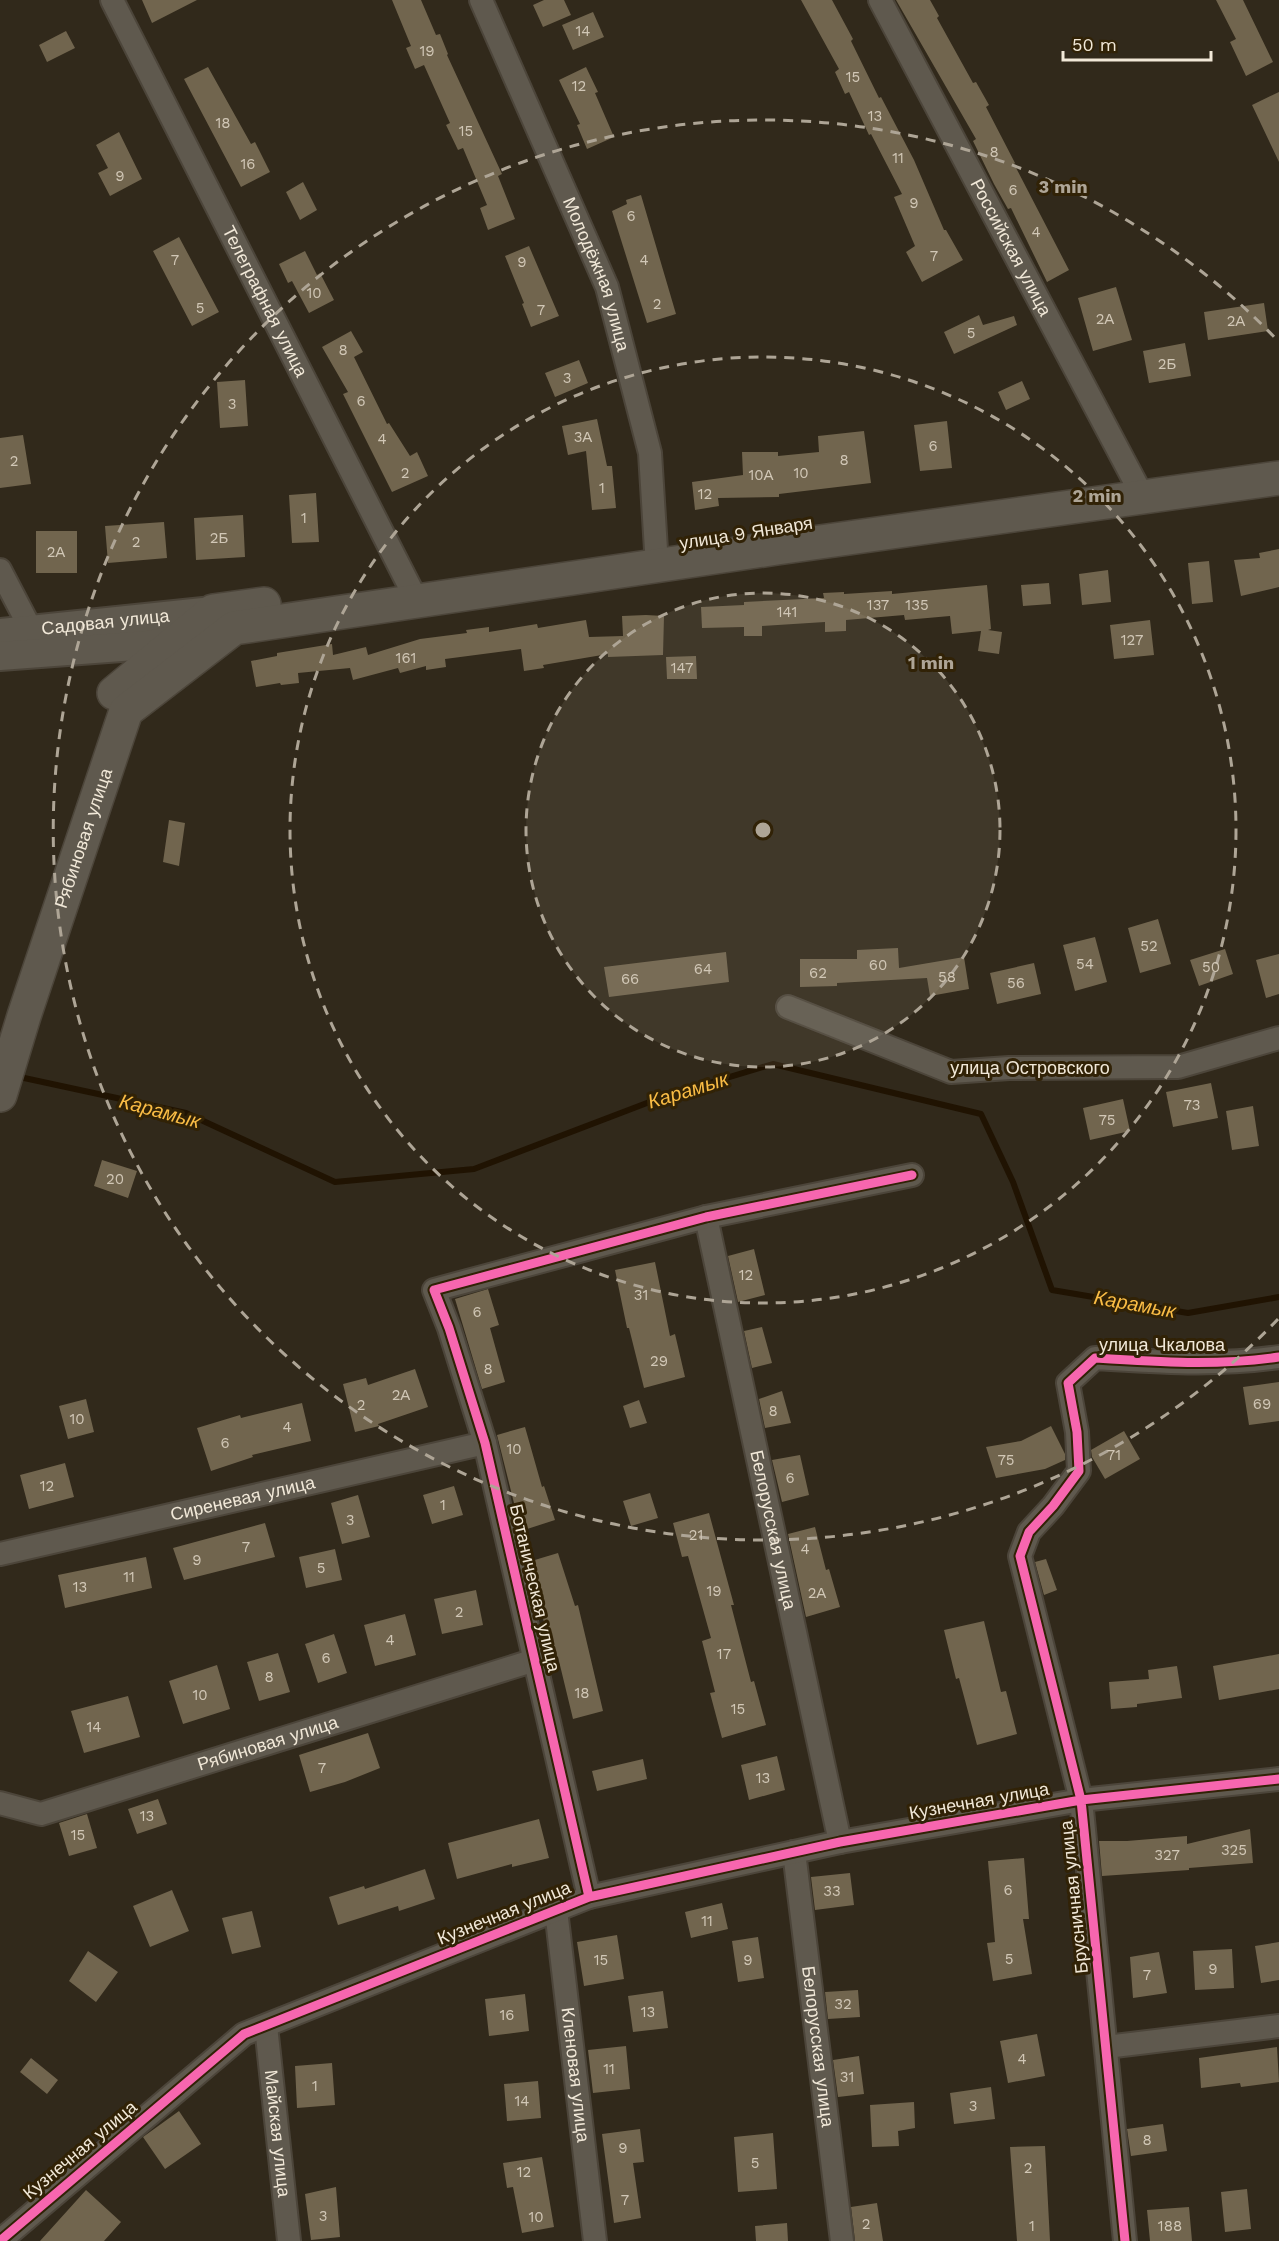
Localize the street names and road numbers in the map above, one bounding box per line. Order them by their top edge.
street label: Российская улица [967,175,1057,320]
street label: Молодёжная улица [559,194,634,354]
street label: Телеграфная улица [218,222,313,381]
street label: улица 9 Января [678,512,814,553]
street label: Садовая улица [40,604,171,639]
street label: Рябиновая улица [50,764,116,911]
street label: улица Островского [950,1057,1110,1078]
street label: улица Чкалова [1099,1334,1226,1355]
street label: Белорусская улица [746,1448,801,1612]
street label: Сиреневая улица [168,1471,318,1525]
street label: Ботаническая улица [506,1502,565,1675]
street label: Рябиновая улица [195,1711,342,1775]
street label: Кузнечная улица [907,1778,1052,1823]
street label: Брусничная улица [1055,1818,1092,1975]
street label: Кузнечная улица [434,1876,574,1949]
street label: Белорусская улица [798,1965,839,2129]
street label: Кленовая улица [558,2006,594,2144]
street label: Майская улица [261,2069,295,2199]
street label: Кузнечная улица [19,2095,141,2203]

